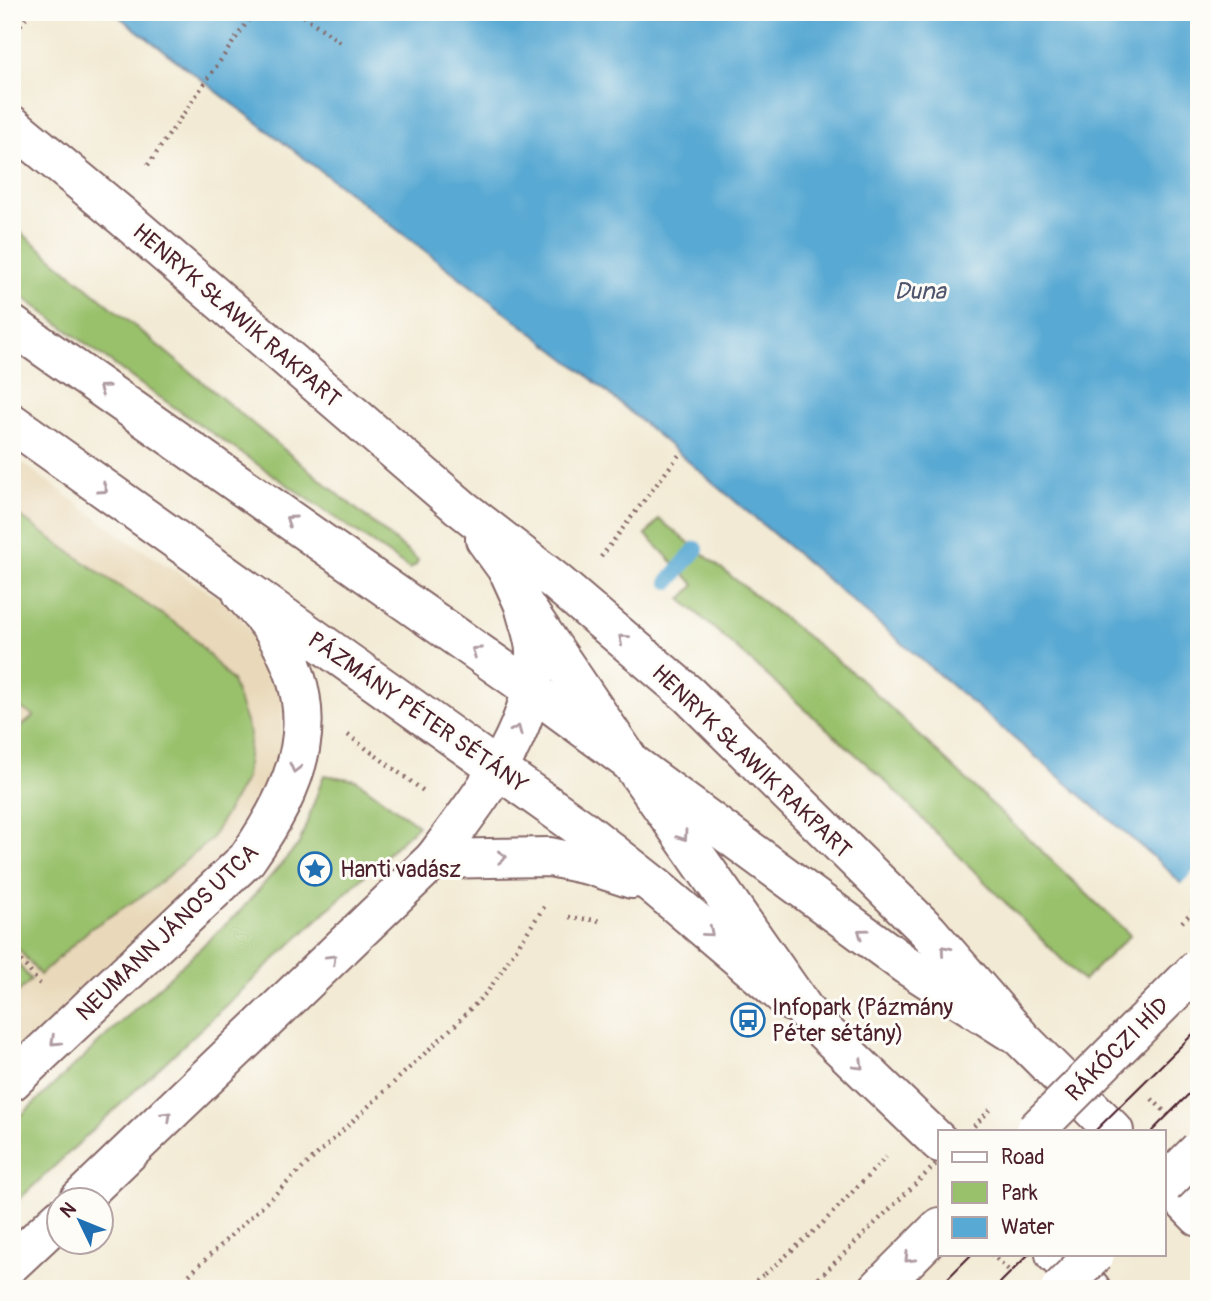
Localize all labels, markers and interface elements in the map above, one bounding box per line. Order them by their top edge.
street label: HENRYK SŁAWIK RAKPART [127,217,347,414]
water label: Duna [894,277,948,306]
one-way arrow [98,385,111,397]
one-way arrow [95,481,108,493]
one-way arrow [284,515,297,528]
street label: PÁZMÁNY PÉTER SÉTÁNY [302,625,533,799]
one-way arrow [618,635,631,647]
one-way arrow [471,646,484,659]
street label: HENRYK SŁAWIK RAKPART [646,658,858,864]
one-way arrow [509,725,523,738]
one-way arrow [289,762,303,774]
one-way arrow [674,828,687,841]
street label: NEUMANN JÁNOS UTCA [70,838,265,1027]
place icon: Hanti vadász [296,850,334,888]
one-way arrow [497,850,508,865]
place label: Hanti vadász [340,855,461,884]
one-way arrow [701,924,714,936]
one-way arrow [858,929,870,941]
one-way arrow [940,945,953,958]
one-way arrow [324,954,337,967]
street label: RÁKÓCZI HÍD [1059,991,1175,1107]
place label: Infopark (Pázmány Péter sétány) [772,993,953,1048]
bus stop icon: Infopark (Pázmány Péter sétány) [729,1001,767,1039]
one-way arrow [50,1032,63,1045]
one-way arrow [851,1057,864,1070]
one-way arrow [159,1111,172,1124]
legend [938,1130,1166,1256]
text: Road [1001,1144,1045,1171]
text: Park [1001,1180,1038,1207]
north arrow [46,1186,116,1256]
text: N [55,1197,82,1223]
text: Water [1001,1214,1055,1241]
one-way arrow [904,1249,917,1262]

